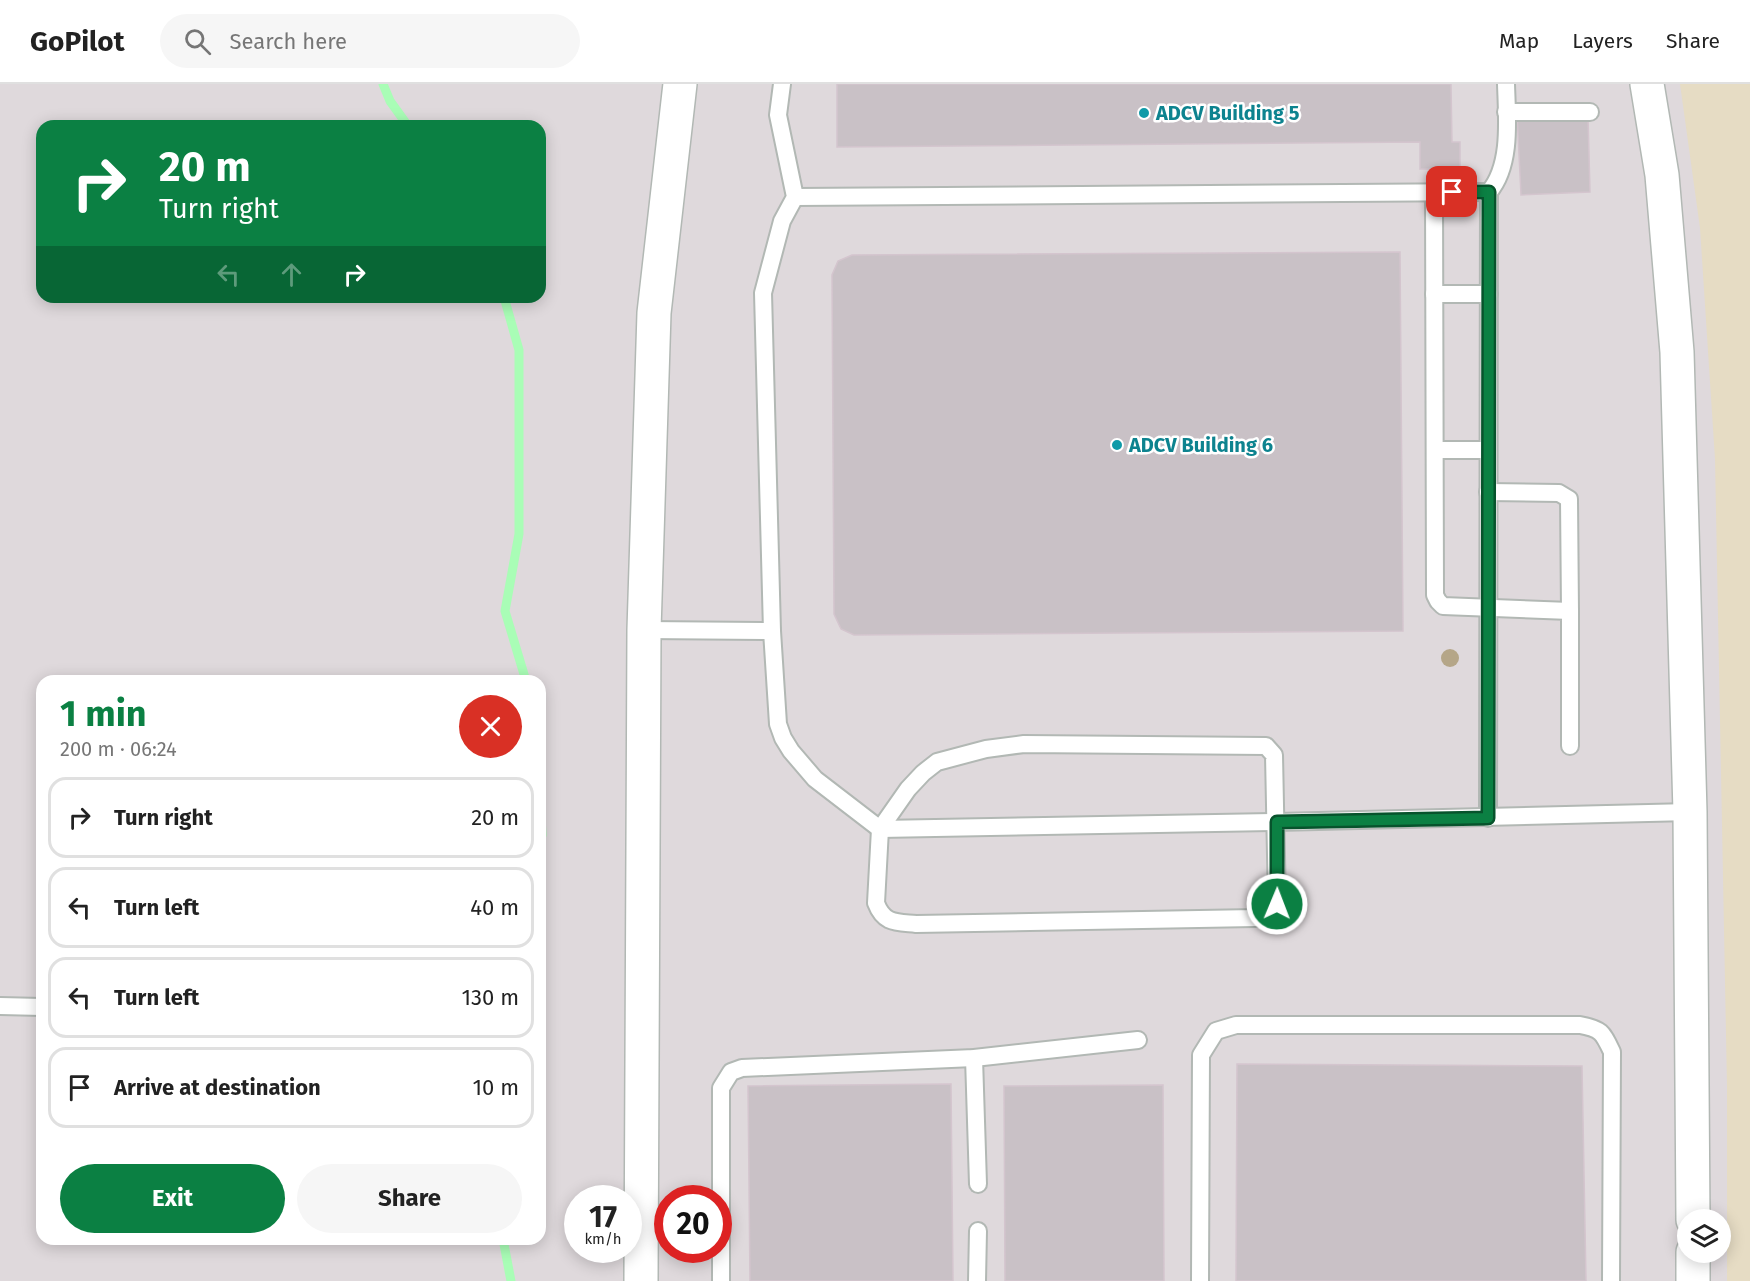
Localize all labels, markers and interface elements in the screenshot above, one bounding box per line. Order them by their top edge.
search box [160,14,580,68]
text: GoPilot [30,25,124,58]
icon: search [181,25,214,58]
text: Search here [229,28,347,55]
text: Map [1499,28,1539,54]
text: Layers [1572,28,1633,54]
text: Share [1666,28,1720,54]
place label: ADCV Building 5 [1155,101,1300,125]
marker: ADCV Building 5 [1137,106,1151,120]
text: 20 m [159,142,251,192]
icon: right [60,144,138,222]
pin [1426,166,1477,217]
icon: arrive [1435,175,1468,208]
text: Turn right [159,193,279,225]
icon: left [212,258,245,291]
icon: ahead [275,258,308,291]
icon: right [338,258,371,291]
place label: ADCV Building 6 [1128,433,1273,457]
marker: ADCV Building 6 [1110,438,1124,452]
text: 1 min [60,692,147,736]
button: close [459,695,522,758]
text: 200 m · 06:24 [60,737,177,761]
icon: right [63,801,96,834]
text: Turn right [114,804,213,831]
text: 20 m [471,804,519,831]
position arrow [1245,872,1309,936]
icon: left [63,891,96,924]
text: Turn left [114,894,199,921]
text: 40 m [470,894,519,921]
icon: left [63,981,96,1014]
text: Turn left [114,984,199,1011]
text: 130 m [462,984,519,1011]
icon: arrive [63,1071,96,1104]
text: Arrive at destination [114,1074,321,1101]
text: 10 m [473,1074,519,1101]
button: Exit [60,1164,285,1233]
button: Share [297,1164,522,1233]
speed limit sign: 20 [654,1185,732,1263]
text: 17 [589,1199,617,1235]
map controls [1677,1209,1731,1263]
button: layers [1677,1209,1731,1263]
text: km/h [584,1230,622,1248]

